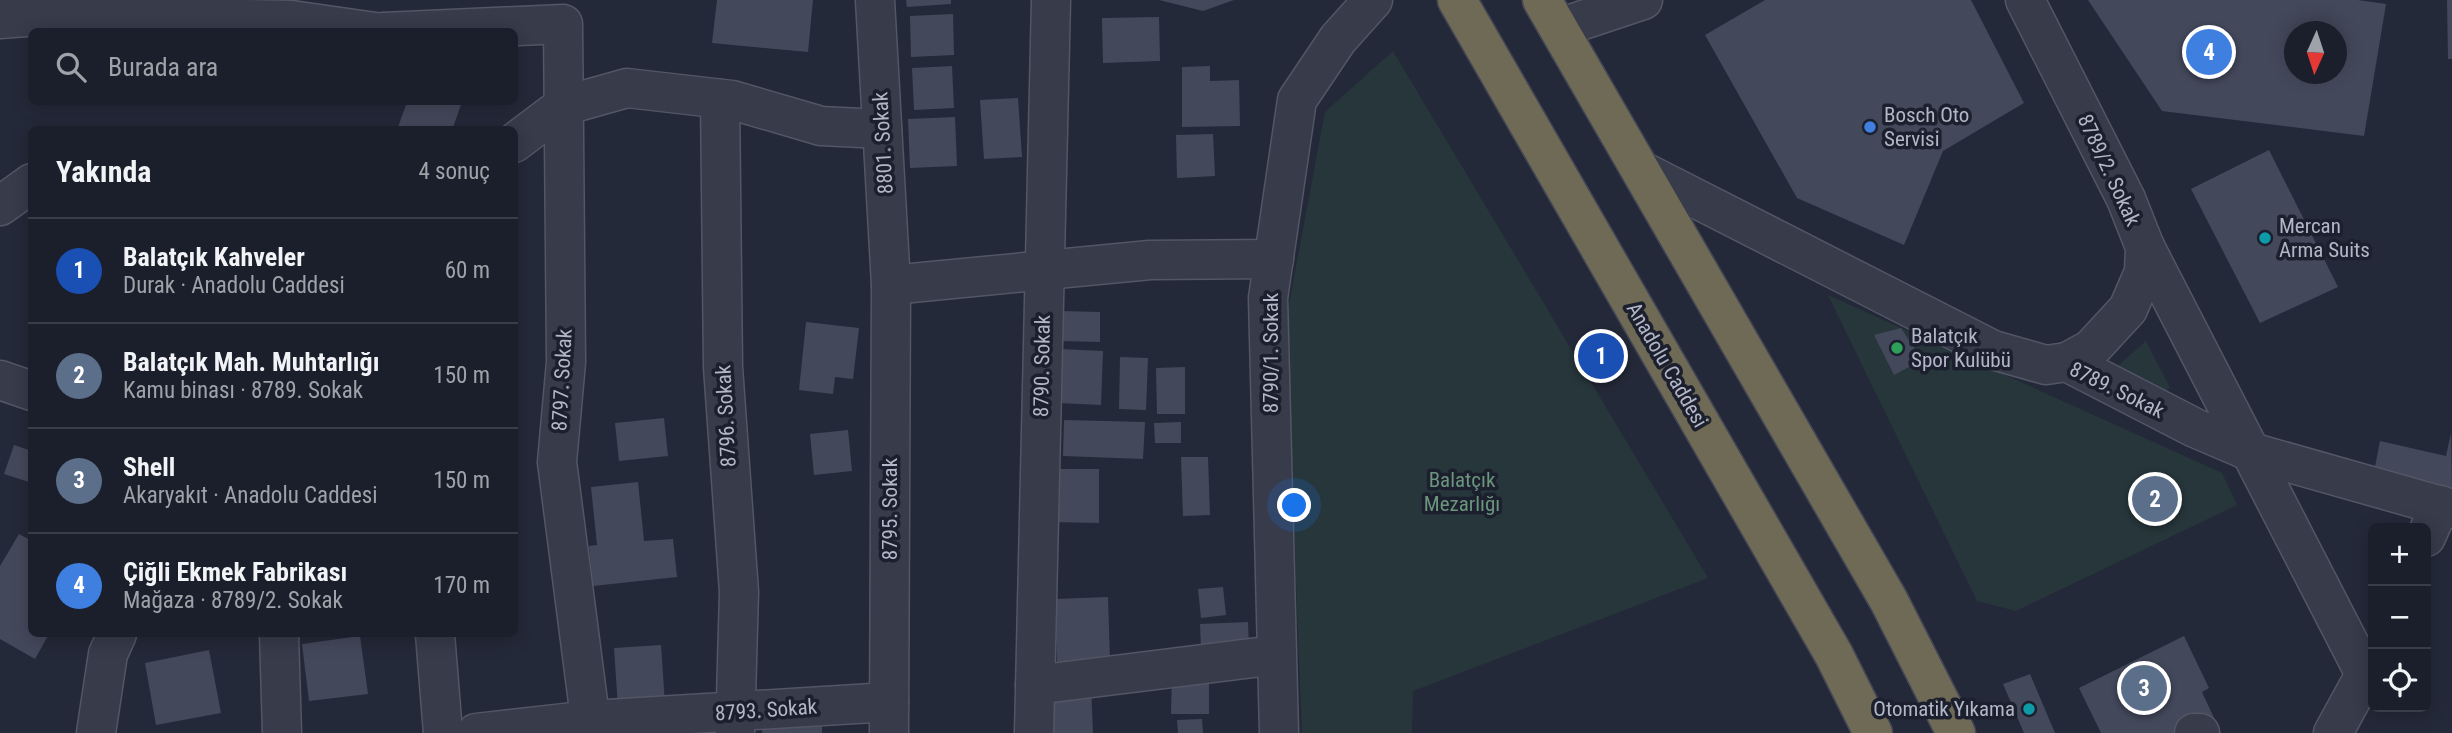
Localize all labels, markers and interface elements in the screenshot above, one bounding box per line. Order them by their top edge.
north arrow [2284,21,2347,84]
pin: 4 [2186,26,2232,78]
search box [28,28,518,105]
icon: search [52,48,90,86]
text: Burada ara [108,52,218,82]
street label: 8801. Sokak [868,91,898,195]
place label: Bosch Oto Servisi [1884,103,1969,151]
street label: 8789/2. Sokak [2073,110,2146,230]
marker: Bosch Oto Servisi [1862,119,1878,135]
text: Yakında [56,154,151,189]
text: 4 sonuç [418,158,490,185]
place label: Mercan Arma Suits [2279,214,2370,262]
marker: Mercan Arma Suits [2257,230,2273,246]
text: Balatçık Kahveler [123,242,305,272]
text: 1 [73,257,85,284]
text: 60 m [445,257,490,284]
text: Durak · Anadolu Caddesi [123,272,345,299]
street label: 8790/1. Sokak [1259,292,1283,413]
street label: Anadolu Caddesi [1622,298,1712,432]
street label: 8790. Sokak [1029,314,1055,417]
place label: Balatçık Spor Kulübü [1911,324,2011,372]
street label: 8797. Sokak [547,328,577,432]
pin: 1 [1578,330,1624,382]
marker: Balatçık Spor Kulübü [1889,340,1905,356]
text: Balatçık Mah. Muhtarlığı [123,347,379,377]
street label: 8789. Sokak [2066,357,2169,423]
text: 2 [73,362,85,389]
text: 150 m [433,362,490,389]
street label: 8796. Sokak [711,364,741,468]
text: Kamu binası · 8789. Sokak [123,377,363,404]
text: Shell [123,452,175,482]
street label: 8795. Sokak [878,457,902,560]
text: 3 [73,467,85,494]
text: 150 m [433,467,490,494]
park label: Balatçık Mezarlığı [1424,468,1500,516]
pin: 2 [2132,473,2178,525]
text: Akaryakıt · Anadolu Caddesi [123,482,378,509]
your location [1277,488,1311,522]
map controls [2368,523,2431,712]
button: + [2368,523,2431,586]
text: Çiğli Ekmek Fabrikası [123,557,347,587]
text: 4 [73,572,85,599]
text: 170 m [433,572,490,599]
button: − [2368,586,2431,649]
text: Mağaza · 8789/2. Sokak [123,587,343,614]
button: locate [2368,649,2431,712]
pin: 3 [2121,662,2167,714]
street label: 8793. Sokak [714,694,818,726]
place label: Otomatik Yıkama [1873,697,2015,721]
marker: Otomatik Yıkama [2021,701,2037,717]

